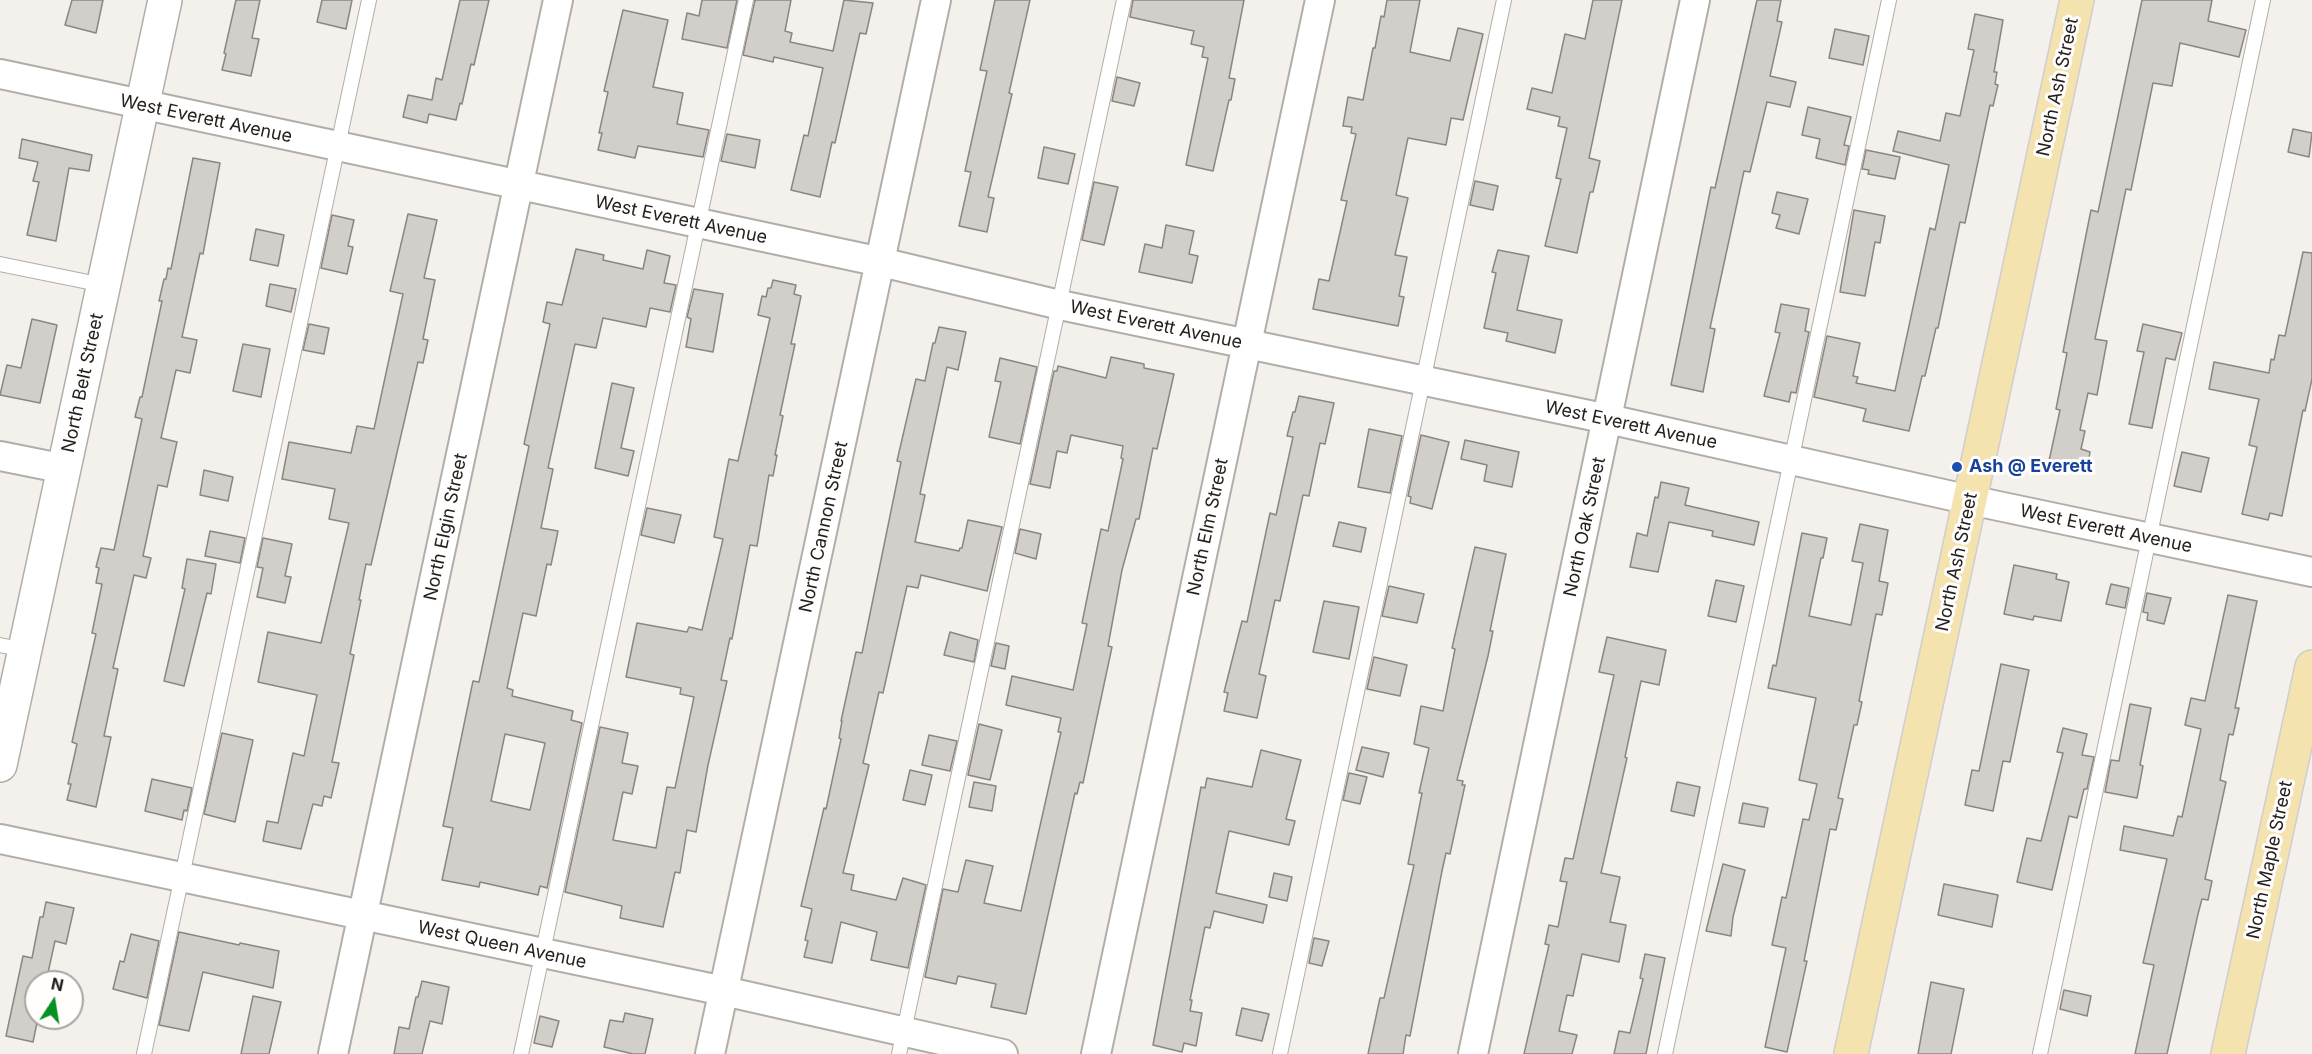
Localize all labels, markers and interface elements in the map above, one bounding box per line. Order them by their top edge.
street label: North Ash Street [2033,16,2083,158]
street label: West Everett Avenue [118,90,294,148]
street label: West Everett Avenue [593,191,769,249]
street label: West Everett Avenue [1068,296,1244,354]
street label: North Belt Street [58,311,108,455]
street label: West Everett Avenue [1543,396,1719,454]
street label: North Cannon Street [795,439,853,615]
street label: North Elgin Street [420,451,472,603]
street label: North Oak Street [1560,455,1610,599]
street label: North Elm Street [1183,456,1233,598]
place label: Ash @ Everett [1969,456,2093,478]
marker: Ash @ Everett [1950,460,1964,474]
street label: North Ash Street [1932,491,1982,633]
street label: West Everett Avenue [2018,500,2194,558]
street label: North Maple Street [2243,779,2297,941]
street label: West Queen Avenue [416,917,588,973]
north arrow [24,970,84,1030]
text: N [49,973,65,995]

